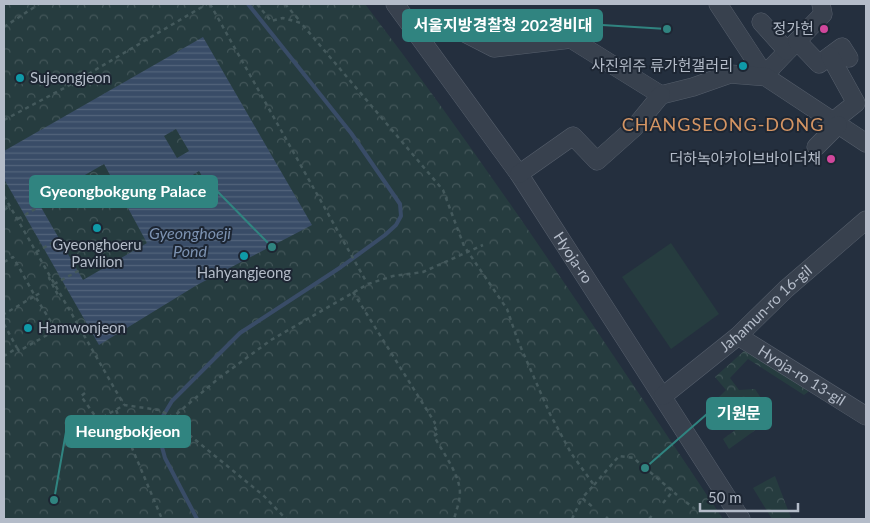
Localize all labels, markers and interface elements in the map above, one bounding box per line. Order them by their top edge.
callout: 서울지방경찰청 202경비대 [403,10,602,41]
text: 서울지방경찰청 202경비대 [414,15,592,34]
place label: 정가헌 [773,19,814,37]
marker: 정가헌 [818,23,830,35]
place label: 사진위주 류가헌갤러리 [591,56,733,74]
marker: 사진위주 류가헌갤러리 [737,60,749,72]
place label: Sujeongjeon [30,68,111,86]
marker: Sujeongjeon [14,72,26,84]
district label: CHANGSEONG-DONG [622,113,824,135]
place label: 더하녹아카이브바이더채 [669,149,821,167]
marker: 더하녹아카이브바이더채 [825,153,837,165]
callout: Gyeongbokgung Palace [30,176,217,207]
text: Gyeongbokgung Palace [40,181,207,200]
marker: Gyeonghoeru Pavilion [91,222,103,234]
water label: Gyeonghoeji Pond [149,223,231,260]
street label: Hyoja-ro [551,228,597,286]
place label: Gyeonghoeru Pavilion [52,235,142,270]
marker: Hahyangjeong [238,250,250,262]
street label: Jahamun-ro 16-gil [716,261,815,355]
place label: Hahyangjeong [197,263,291,281]
place label: Hamwonjeon [38,318,126,336]
marker: Hamwonjeon [22,322,34,334]
street label: Hyoja-ro 13-gil [755,341,849,409]
callout: 기원문 [707,398,771,429]
text: 기원문 [717,403,761,422]
callout: Heungbokjeon [66,416,190,447]
text: Heungbokjeon [76,421,180,440]
scale bar [700,480,798,512]
text: 50 m [708,488,742,506]

